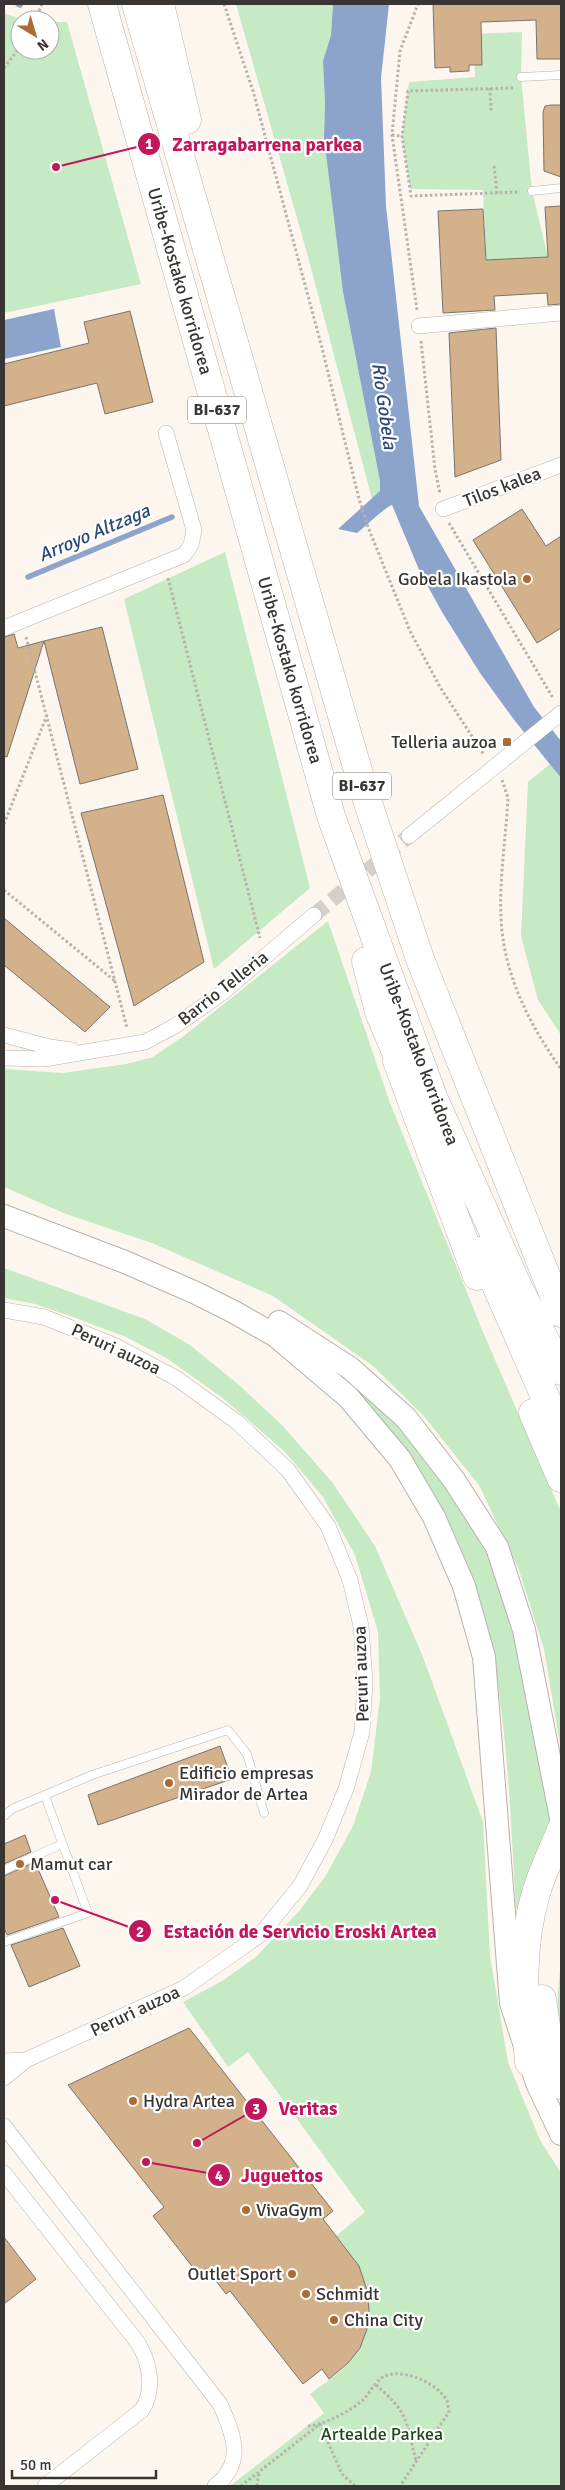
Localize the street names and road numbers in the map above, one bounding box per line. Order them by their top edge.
street label: Uribe-Kostako korridorea [143,185,217,377]
road number: BI-637 [188,396,246,424]
street label: Tilos kalea [460,462,544,512]
street label: Uribe-Kostako korridorea [253,574,327,766]
road number: BI-637 [333,772,391,799]
street label: Barrio Telleria [174,946,272,1030]
street label: Uribe-Kostako korridorea [374,960,464,1148]
street label: Peruri auzoa [68,1319,164,1379]
street label: Peruri auzoa [348,1626,374,1722]
street label: Peruri auzoa [87,1981,183,2041]

